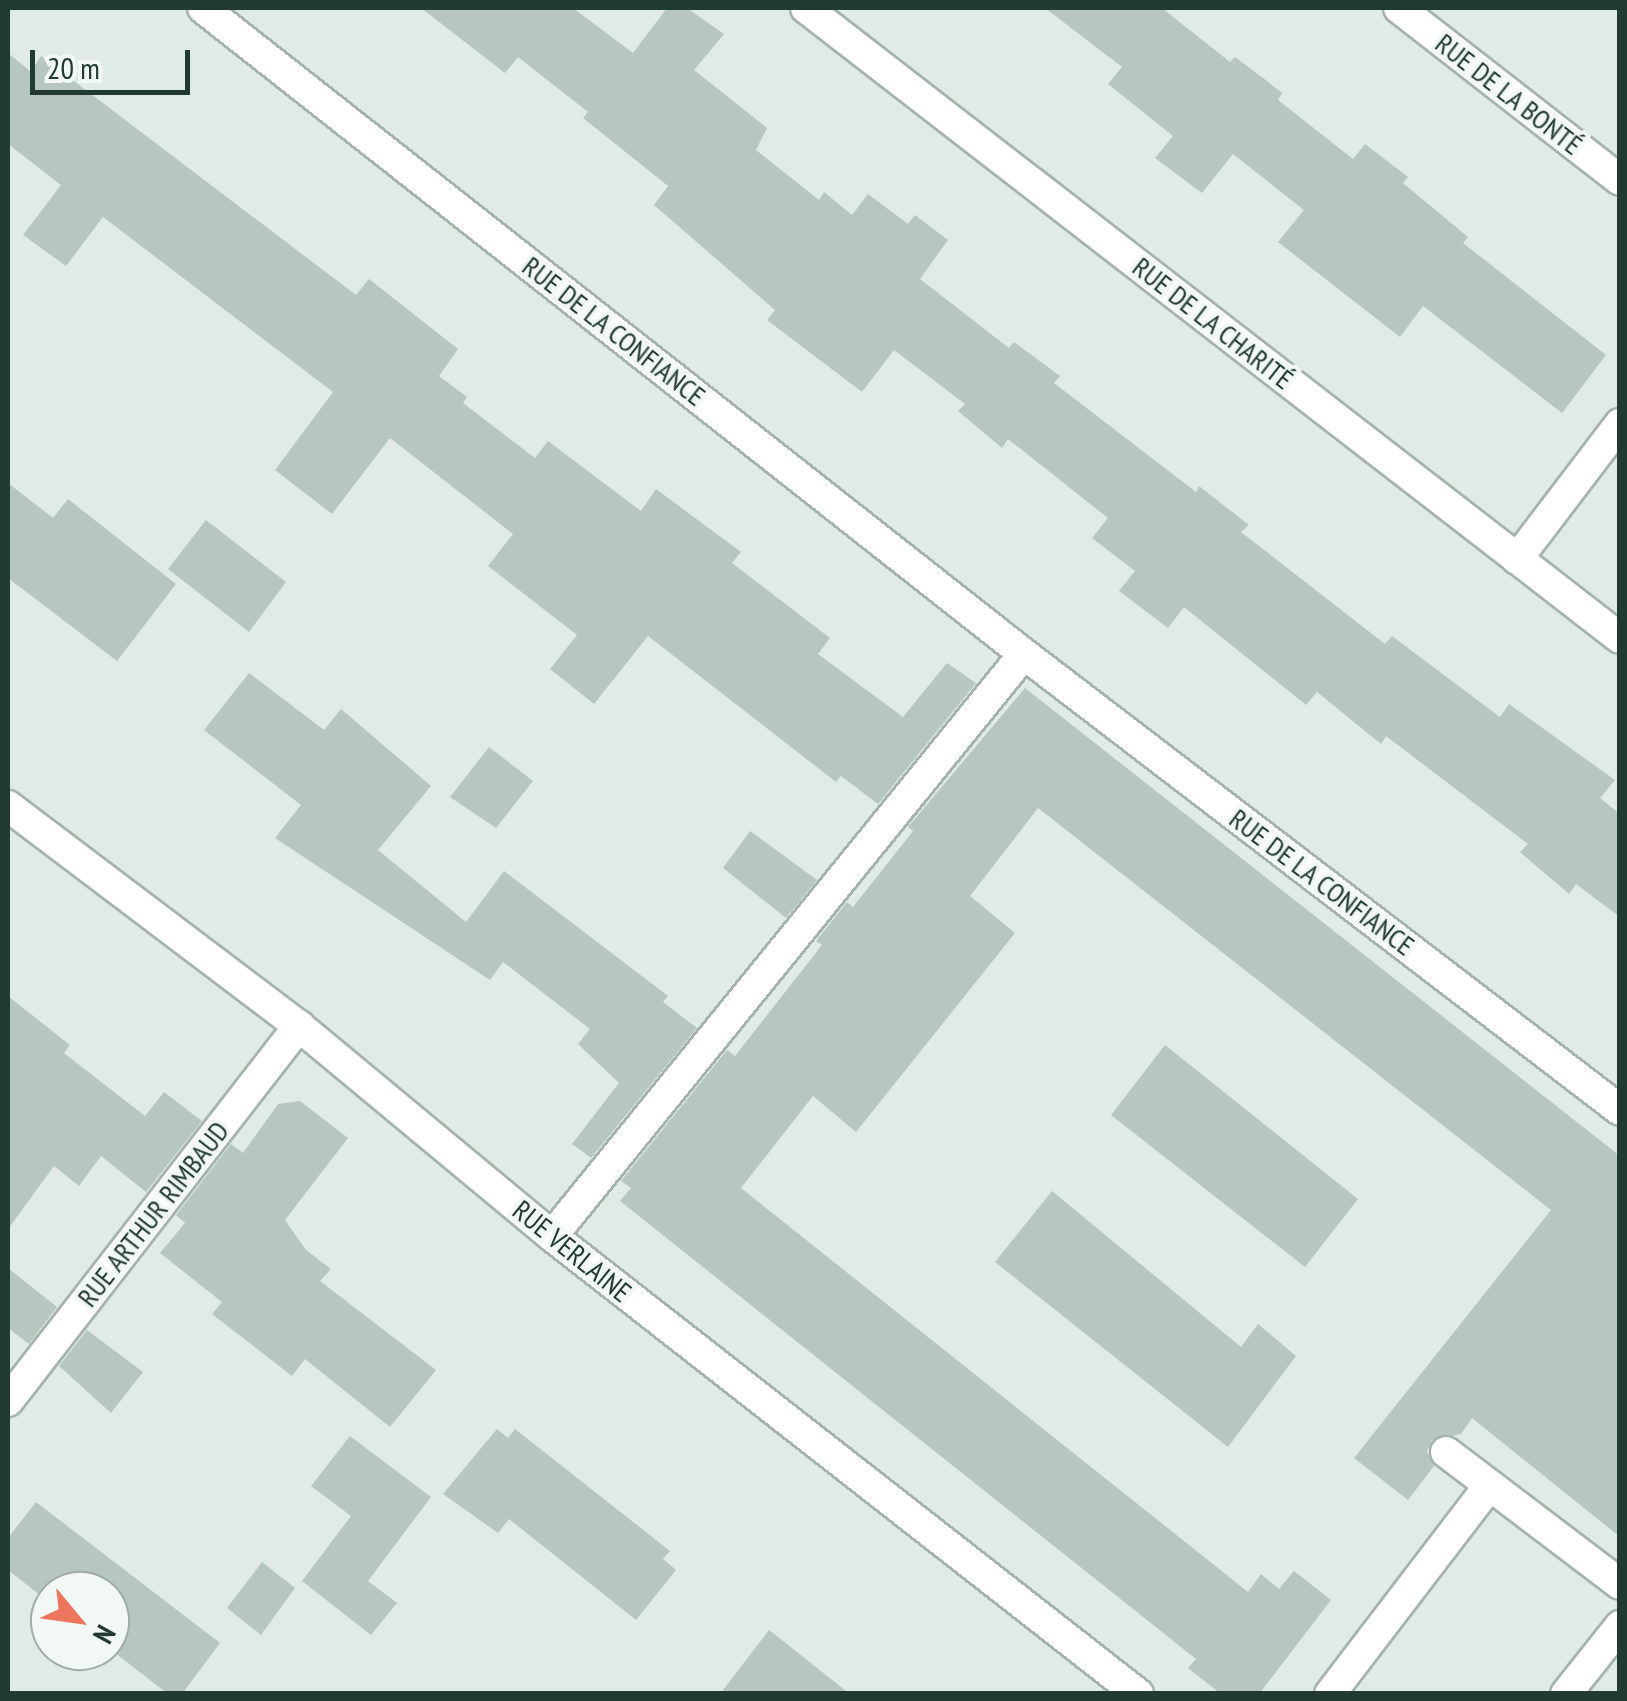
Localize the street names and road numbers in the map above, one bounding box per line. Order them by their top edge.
street label: RUE DE LA BONTÉ [1429,26,1589,162]
street label: RUE DE LA CONFIANCE [516,249,712,413]
street label: RUE DE LA CHARITÉ [1126,250,1300,396]
street label: RUE DE LA CONFIANCE [1223,801,1421,963]
street label: RUE ARTHUR RIMBAUD [70,1114,236,1314]
street label: RUE VERLAINE [506,1193,638,1309]

